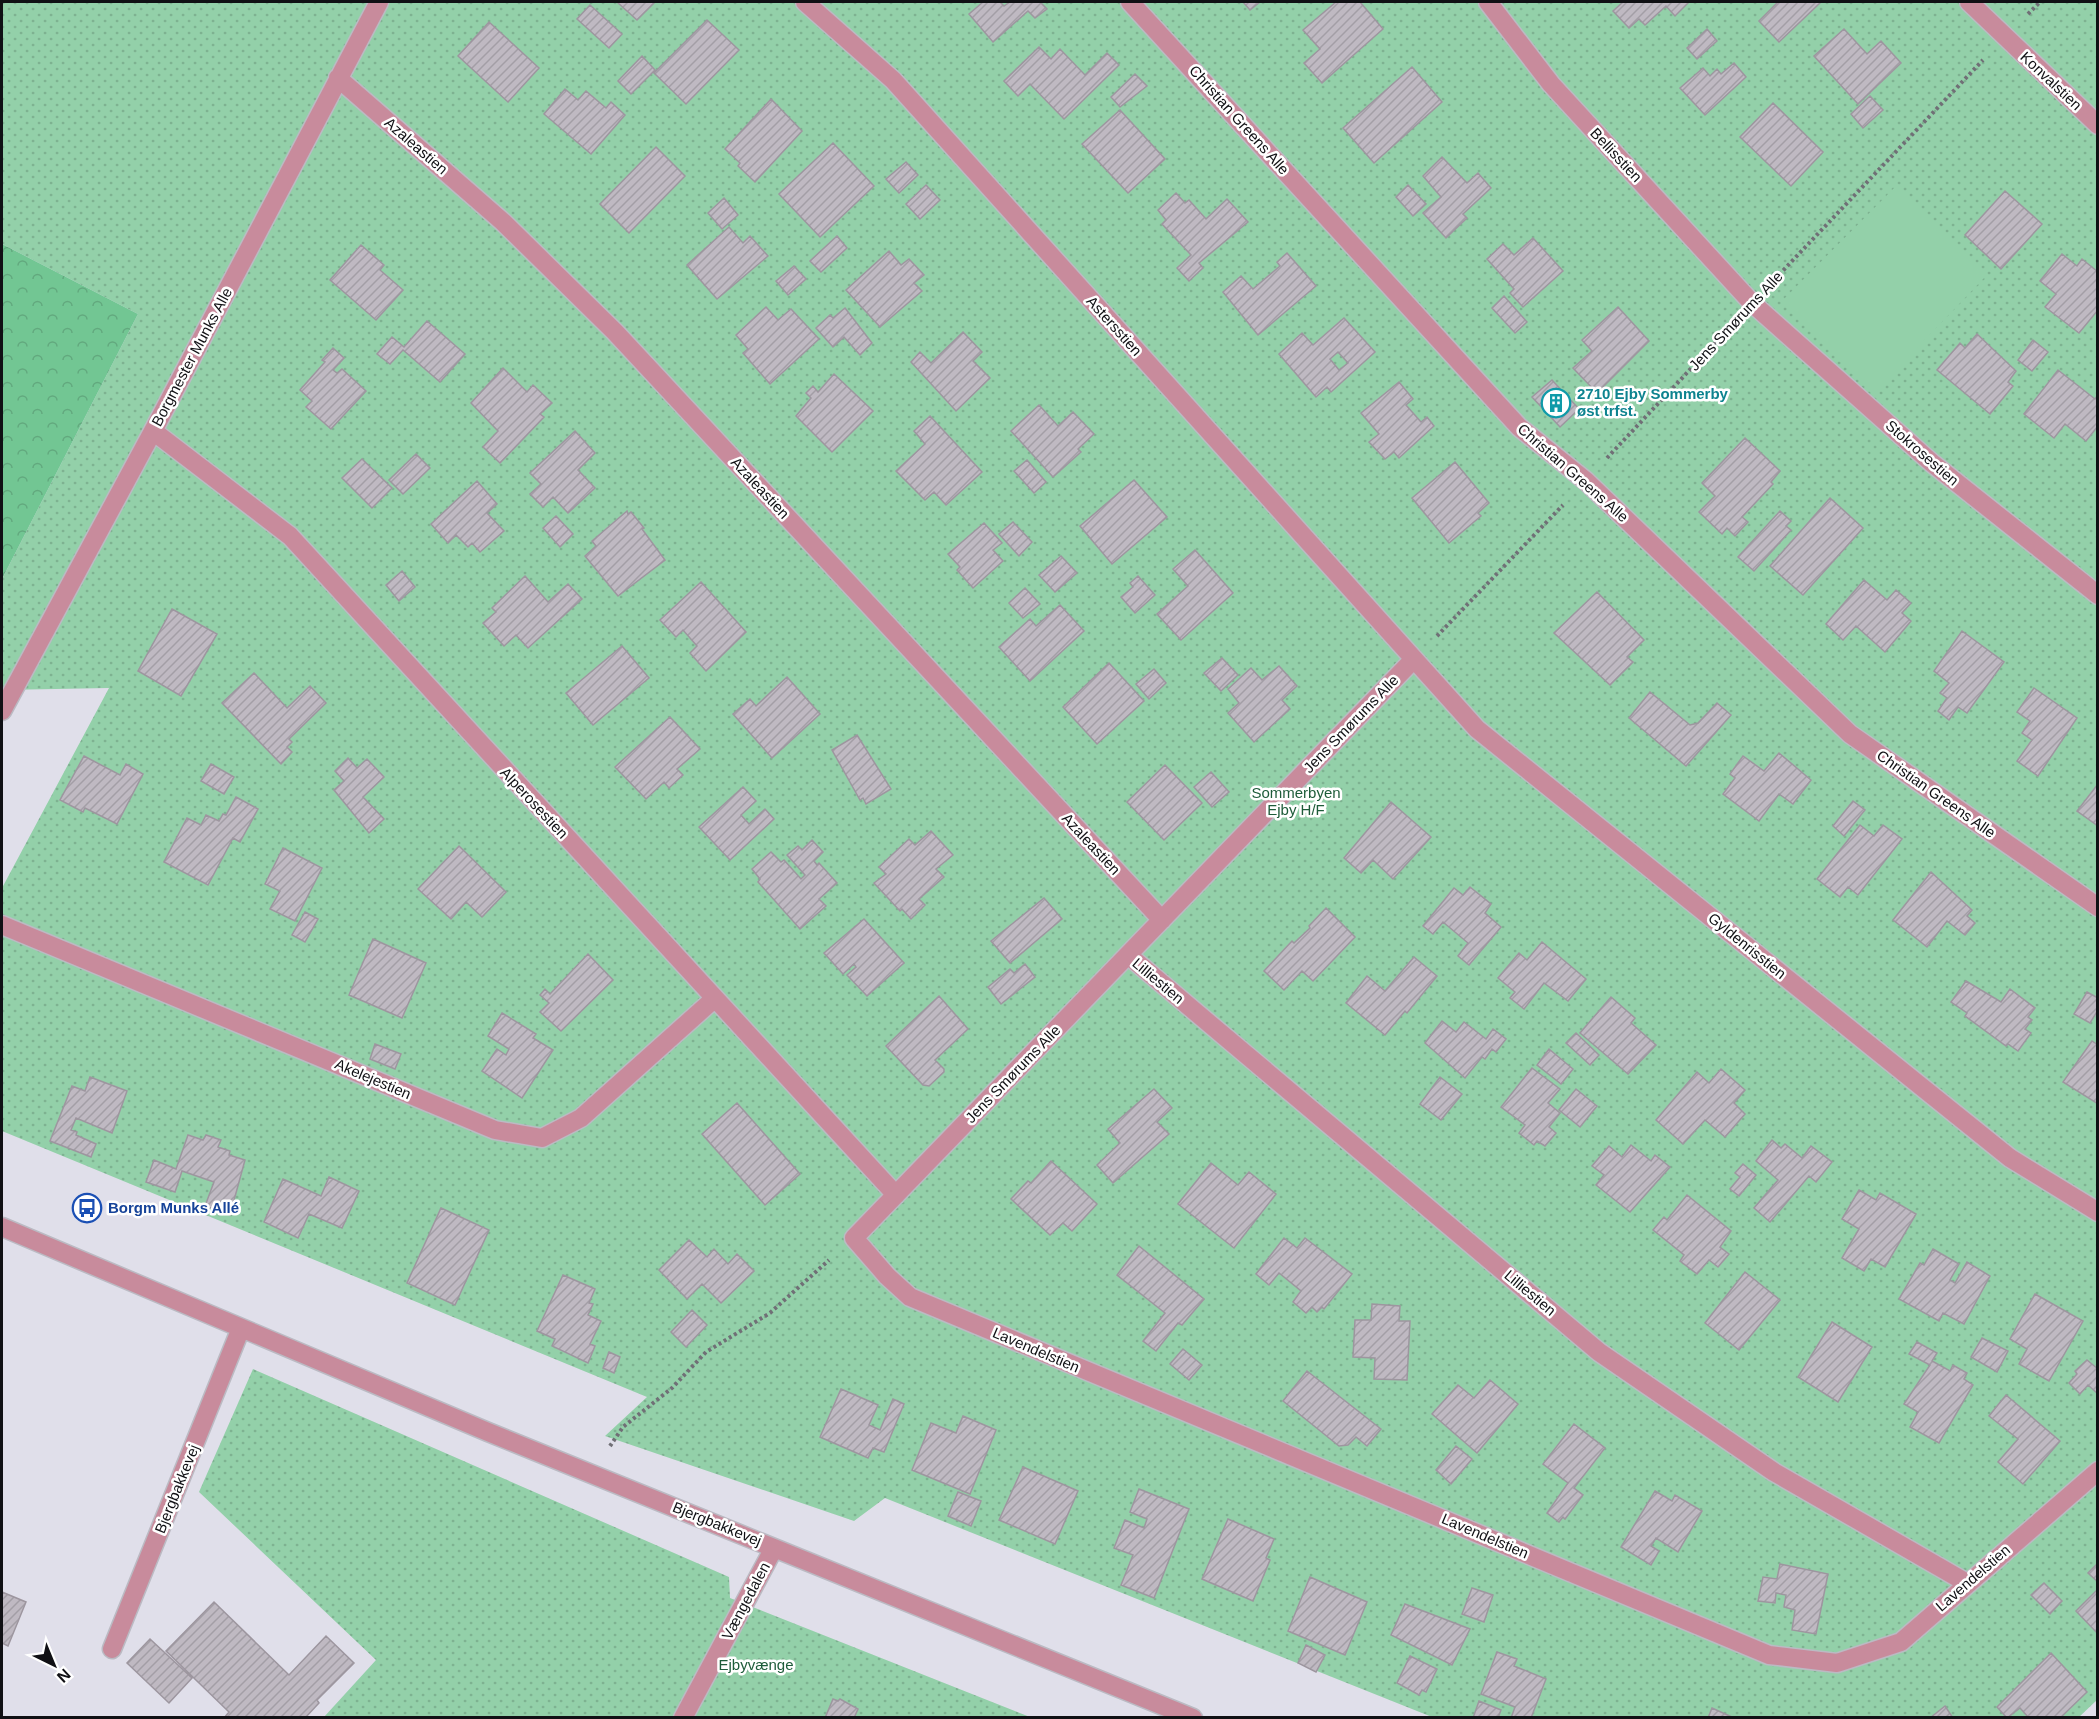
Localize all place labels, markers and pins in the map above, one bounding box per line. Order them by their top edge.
place label: 2710 Ejby Sommerby øst trfst. [1577,385,1729,419]
building icon: 2710 Ejby Sommerby øst trfst. [1540,387,1572,419]
bus stop icon: Borgm Munks Allé [71,1192,103,1224]
place label: Borgm Munks Allé [108,1199,239,1216]

